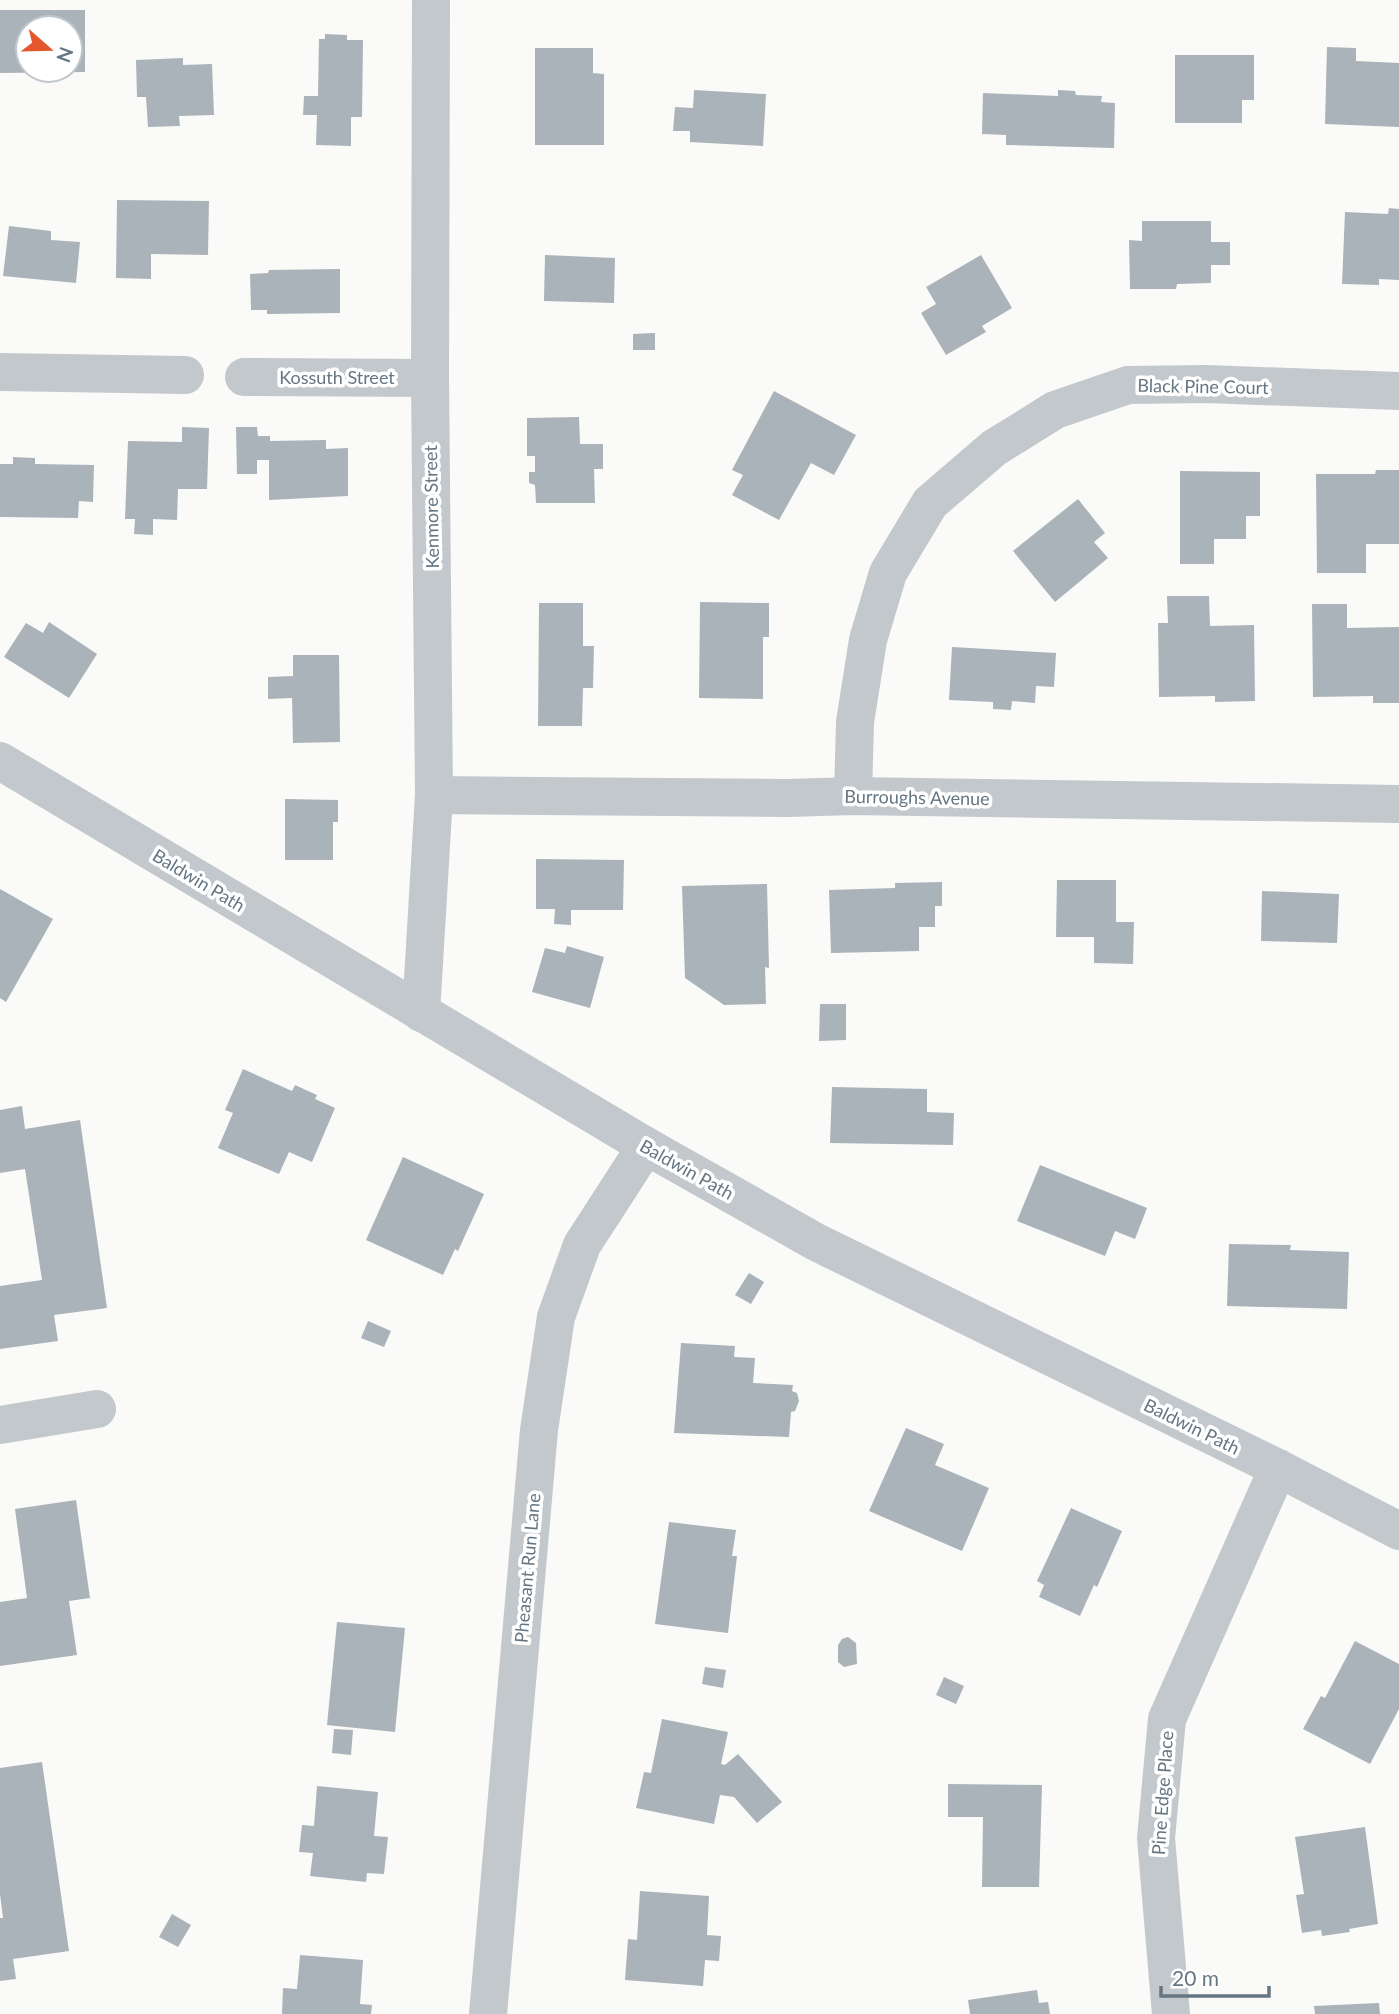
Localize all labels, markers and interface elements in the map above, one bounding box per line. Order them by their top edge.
north arrow [14,14,84,84]
text: N [52,44,79,66]
street label: Kossuth Street [279,366,395,388]
street label: Black Pine Court [1137,374,1269,398]
street label: Kenmore Street [419,445,443,569]
street label: Burroughs Avenue [844,785,990,809]
street label: Baldwin Path [149,844,249,916]
street label: Baldwin Path [636,1134,738,1204]
street label: Baldwin Path [1141,1393,1243,1459]
street label: Pheasant Run Lane [509,1492,545,1644]
street label: Pine Edge Place [1147,1730,1177,1856]
scale bar [1161,1954,1270,1998]
text: 20 m [1172,1965,1219,1990]

